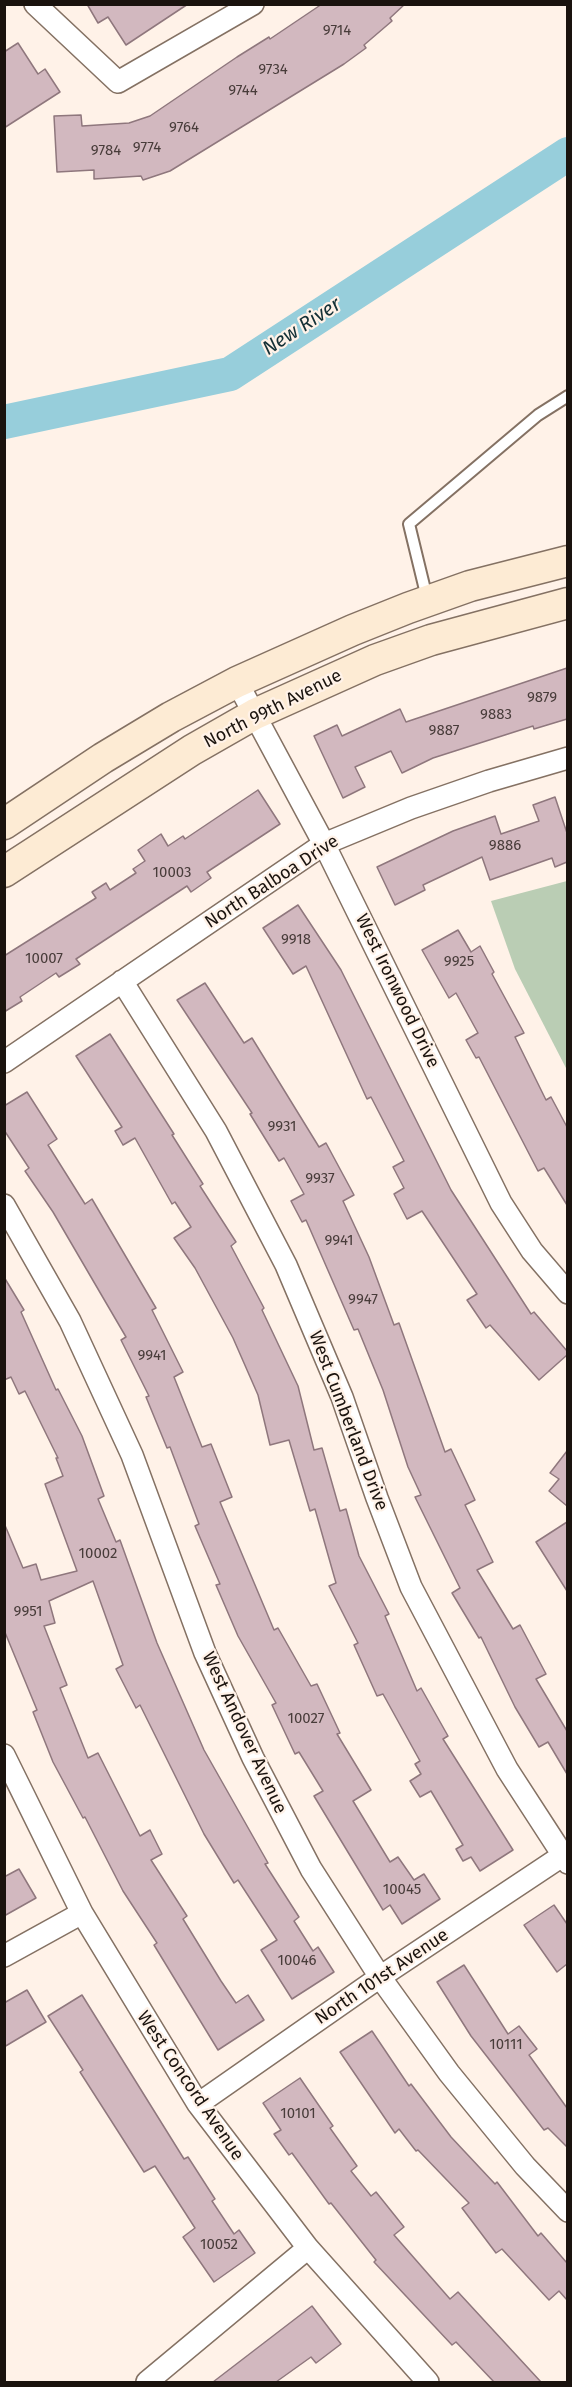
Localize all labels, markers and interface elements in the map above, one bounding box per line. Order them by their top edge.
house number: 9714 [323,22,351,40]
house number: 9734 [258,61,288,79]
house number: 9744 [228,82,258,100]
house number: 9764 [169,119,199,137]
house number: 9774 [133,139,161,157]
house number: 9784 [91,142,121,160]
water label: New River [258,293,346,361]
street label: North 99th Avenue [200,665,346,753]
house number: 9879 [527,689,557,707]
house number: 9883 [480,706,512,724]
house number: 9887 [429,722,459,740]
street label: North Balboa Drive [201,831,343,933]
house number: 9886 [489,837,521,855]
house number: 10003 [153,864,191,882]
street label: West Ironwood Drive [350,910,444,1072]
house number: 9918 [281,931,311,949]
house number: 10007 [25,950,63,968]
house number: 9925 [444,953,474,971]
house number: 9931 [267,1118,297,1136]
house number: 9937 [305,1170,335,1188]
house number: 9941 [324,1232,354,1250]
house number: 9947 [348,1291,378,1309]
street label: West Cumberland Drive [304,1328,392,1514]
house number: 9941 [137,1347,167,1365]
house number: 10002 [79,1545,117,1563]
house number: 9951 [14,1603,42,1621]
street label: West Andover Avenue [197,1649,291,1817]
house number: 10027 [288,1710,324,1728]
house number: 10045 [383,1881,421,1899]
street label: North 101st Avenue [311,1924,453,2030]
house number: 10046 [277,1952,317,1970]
street label: West Concord Avenue [132,2007,248,2165]
house number: 10111 [489,2036,523,2054]
house number: 10101 [280,2105,316,2123]
house number: 10052 [200,2236,238,2254]

